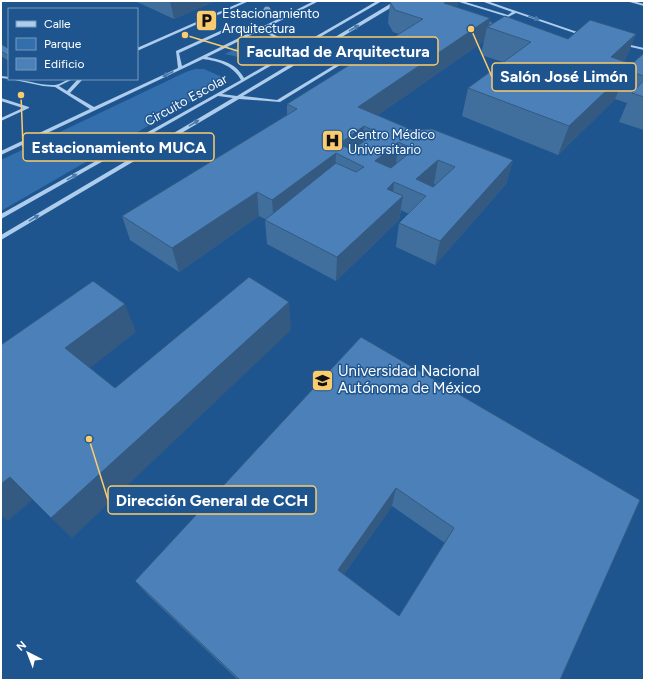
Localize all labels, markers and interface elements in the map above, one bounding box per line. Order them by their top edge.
place label: Estacionamiento Arquitectura [222,6,320,36]
parking icon: Estacionamiento Arquitectura [194,7,220,33]
legend [8,8,138,80]
one-way arrow [528,15,540,21]
text: Calle [44,17,71,31]
one-way arrow [348,25,360,32]
text: Parque [44,37,82,51]
callout: Facultad de Arquitectura [238,37,438,65]
text: Facultad de Arquitectura [246,42,430,61]
text: Edificio [44,57,84,71]
callout: Salón José Limón [492,63,636,91]
text: Salón José Limón [500,67,628,86]
street label: Circuito Escolar [142,71,230,129]
one-way arrow [163,71,174,77]
one-way arrow [188,119,200,126]
place label: Centro Médico Universitario [348,127,435,157]
hospital icon: Centro Médico Universitario [320,128,346,154]
callout: Estacionamiento MUCA [23,133,214,161]
text: Estacionamiento MUCA [31,138,207,157]
one-way arrow [66,173,78,180]
one-way arrow [28,215,40,222]
place label: Universidad Nacional Autónoma de México [338,362,481,397]
school or university icon: Universidad Nacional Autónoma de México [309,367,335,393]
callout: Dirección General de CCH [108,486,316,514]
text: Dirección General de CCH [116,491,308,510]
north arrow [8,633,48,673]
text: N [14,638,29,654]

